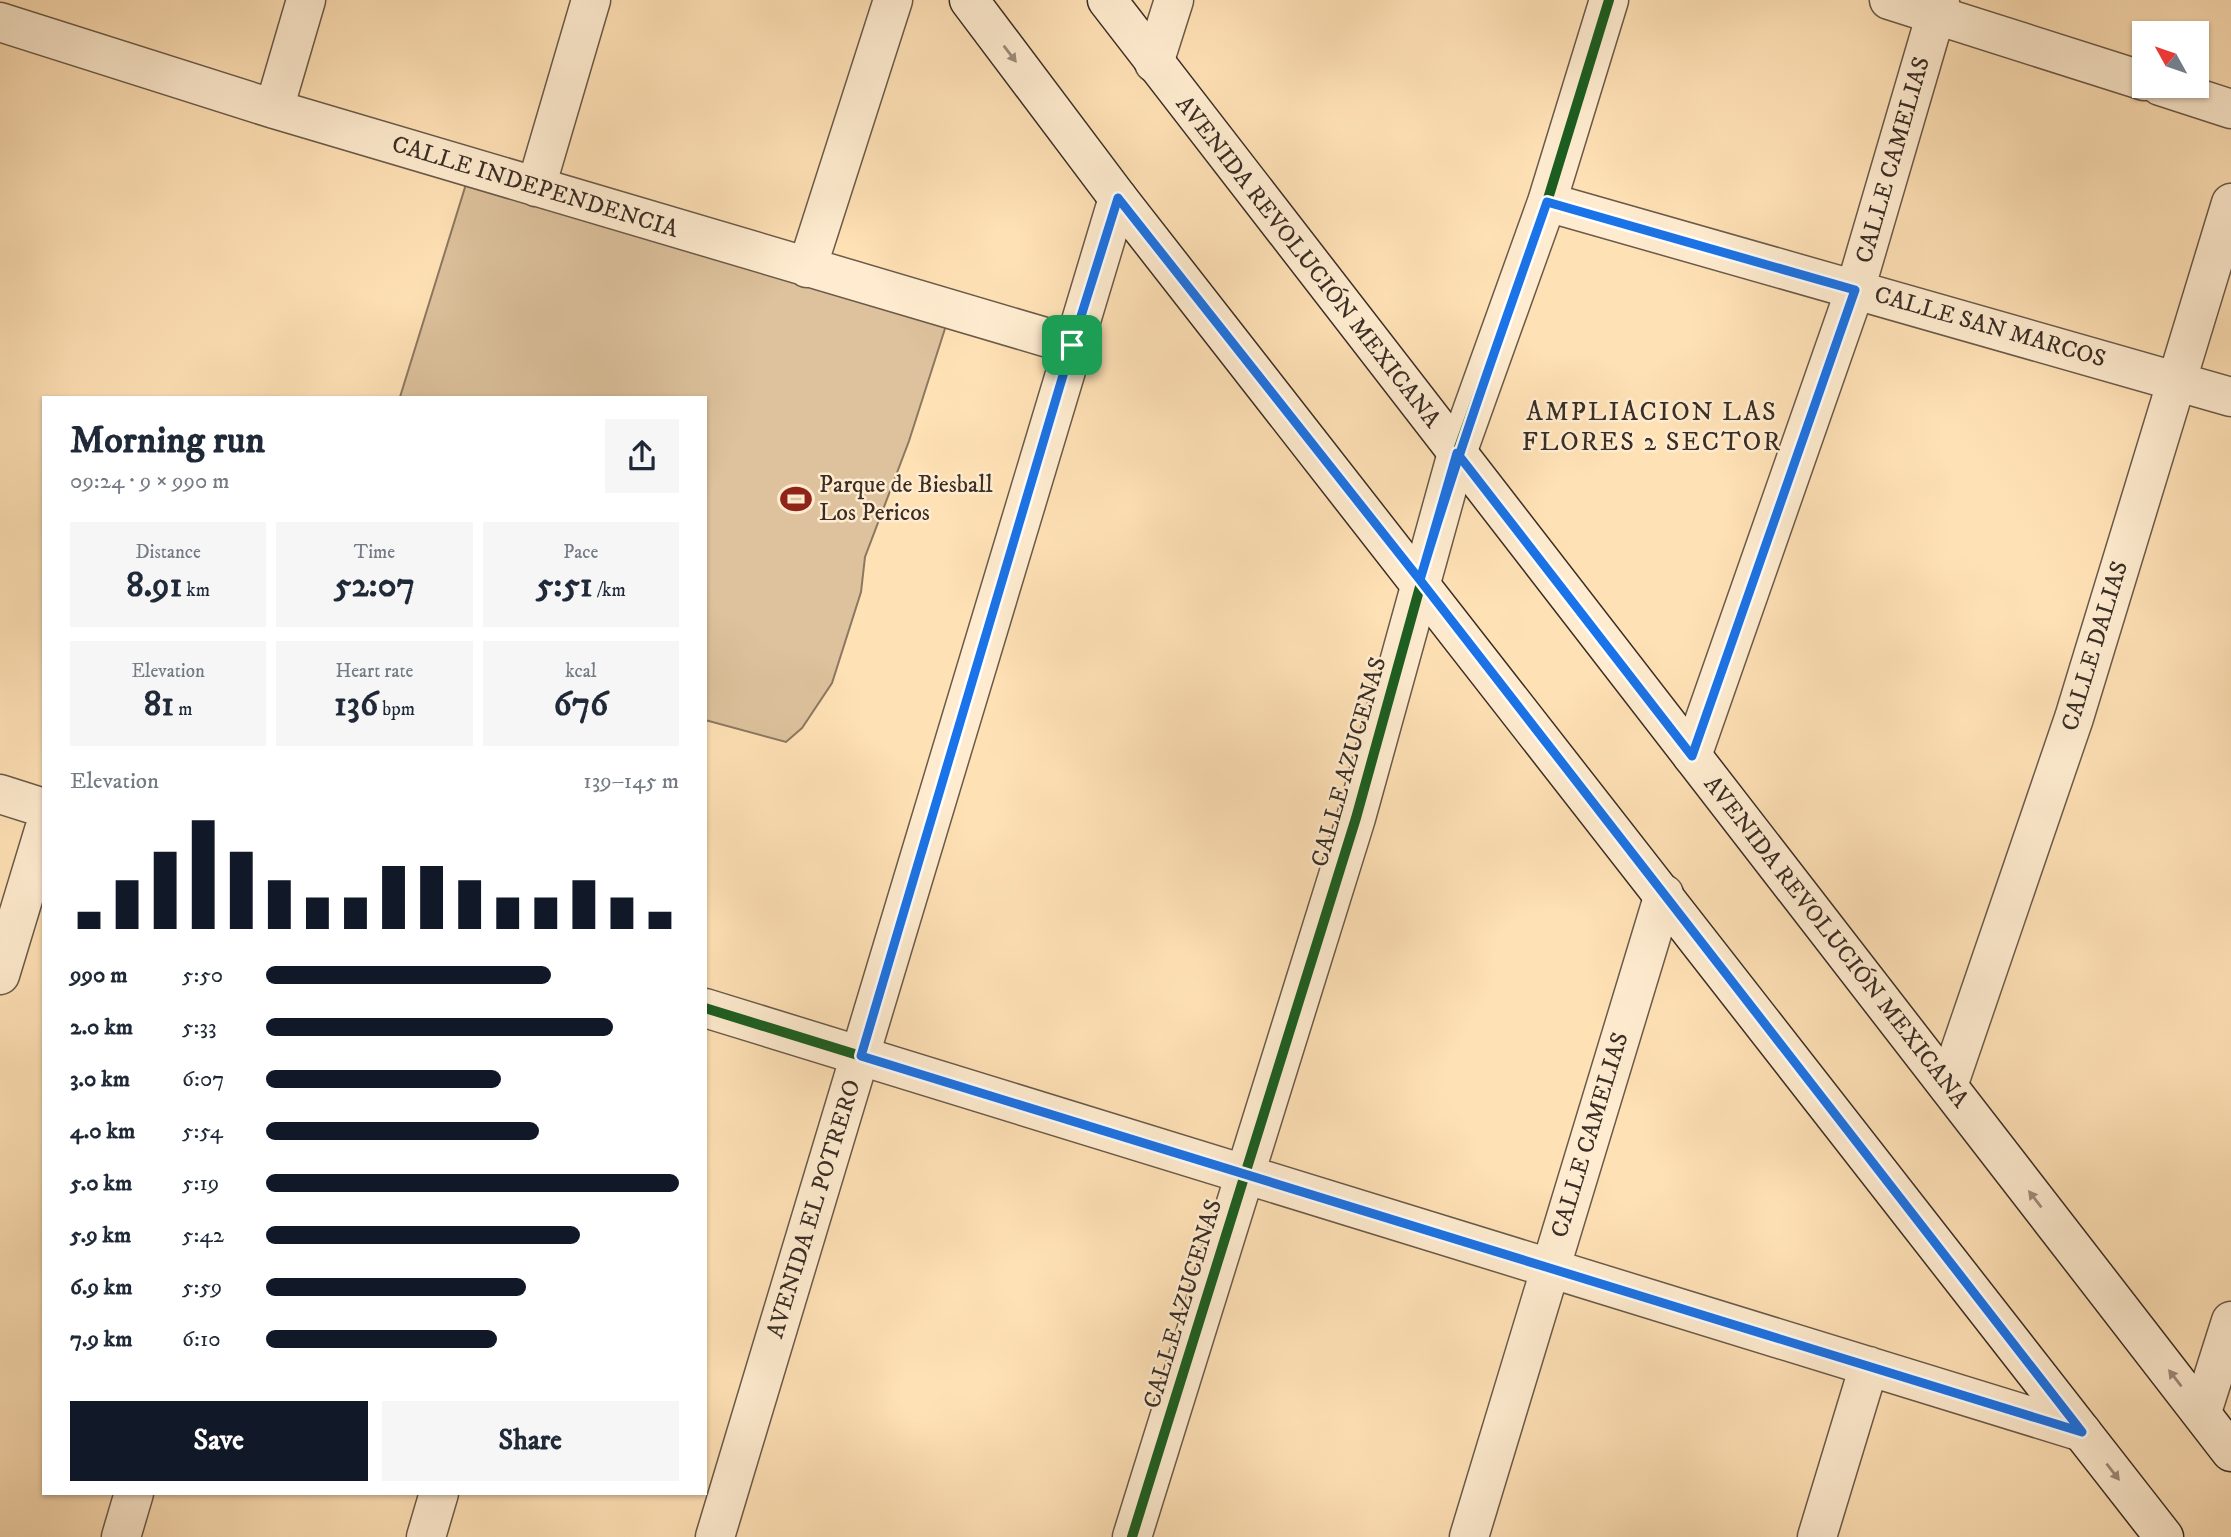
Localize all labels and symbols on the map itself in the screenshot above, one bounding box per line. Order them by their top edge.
north arrow [2132,21,2208,98]
one-way arrow [1003,45,1018,63]
street label: CALLE CAMELIAS [1849,53,1937,267]
street label: AVENIDA REVOLUCIÓN MEXICANA [1169,89,1448,435]
street label: CALLE INDEPENDENCIA [388,129,683,245]
street label: CALLE SAN MARCOS [1871,280,2109,374]
pin [1042,315,1102,375]
district label: AMPLIACION LAS FLORES 2 SECTOR [1522,396,1782,459]
place label: Parque de Biesball Los Pericos [819,470,993,528]
sports icon: Parque de Biesball Los Pericos [779,482,813,516]
street label: CALLE DALIAS [2055,557,2135,735]
street label: CALLE AZUCENAS [1305,654,1393,870]
street label: AVENIDA REVOLUCIÓN MEXICANA [1697,769,1976,1115]
street label: CALLE CAMELIAS [1544,1029,1636,1241]
street label: AVENIDA EL POTRERO [760,1076,868,1342]
one-way arrow [2028,1190,2043,1208]
street label: CALLE AZUCENAS [1137,1196,1229,1412]
one-way arrow [2169,1369,2183,1387]
one-way arrow [2105,1462,2120,1480]

